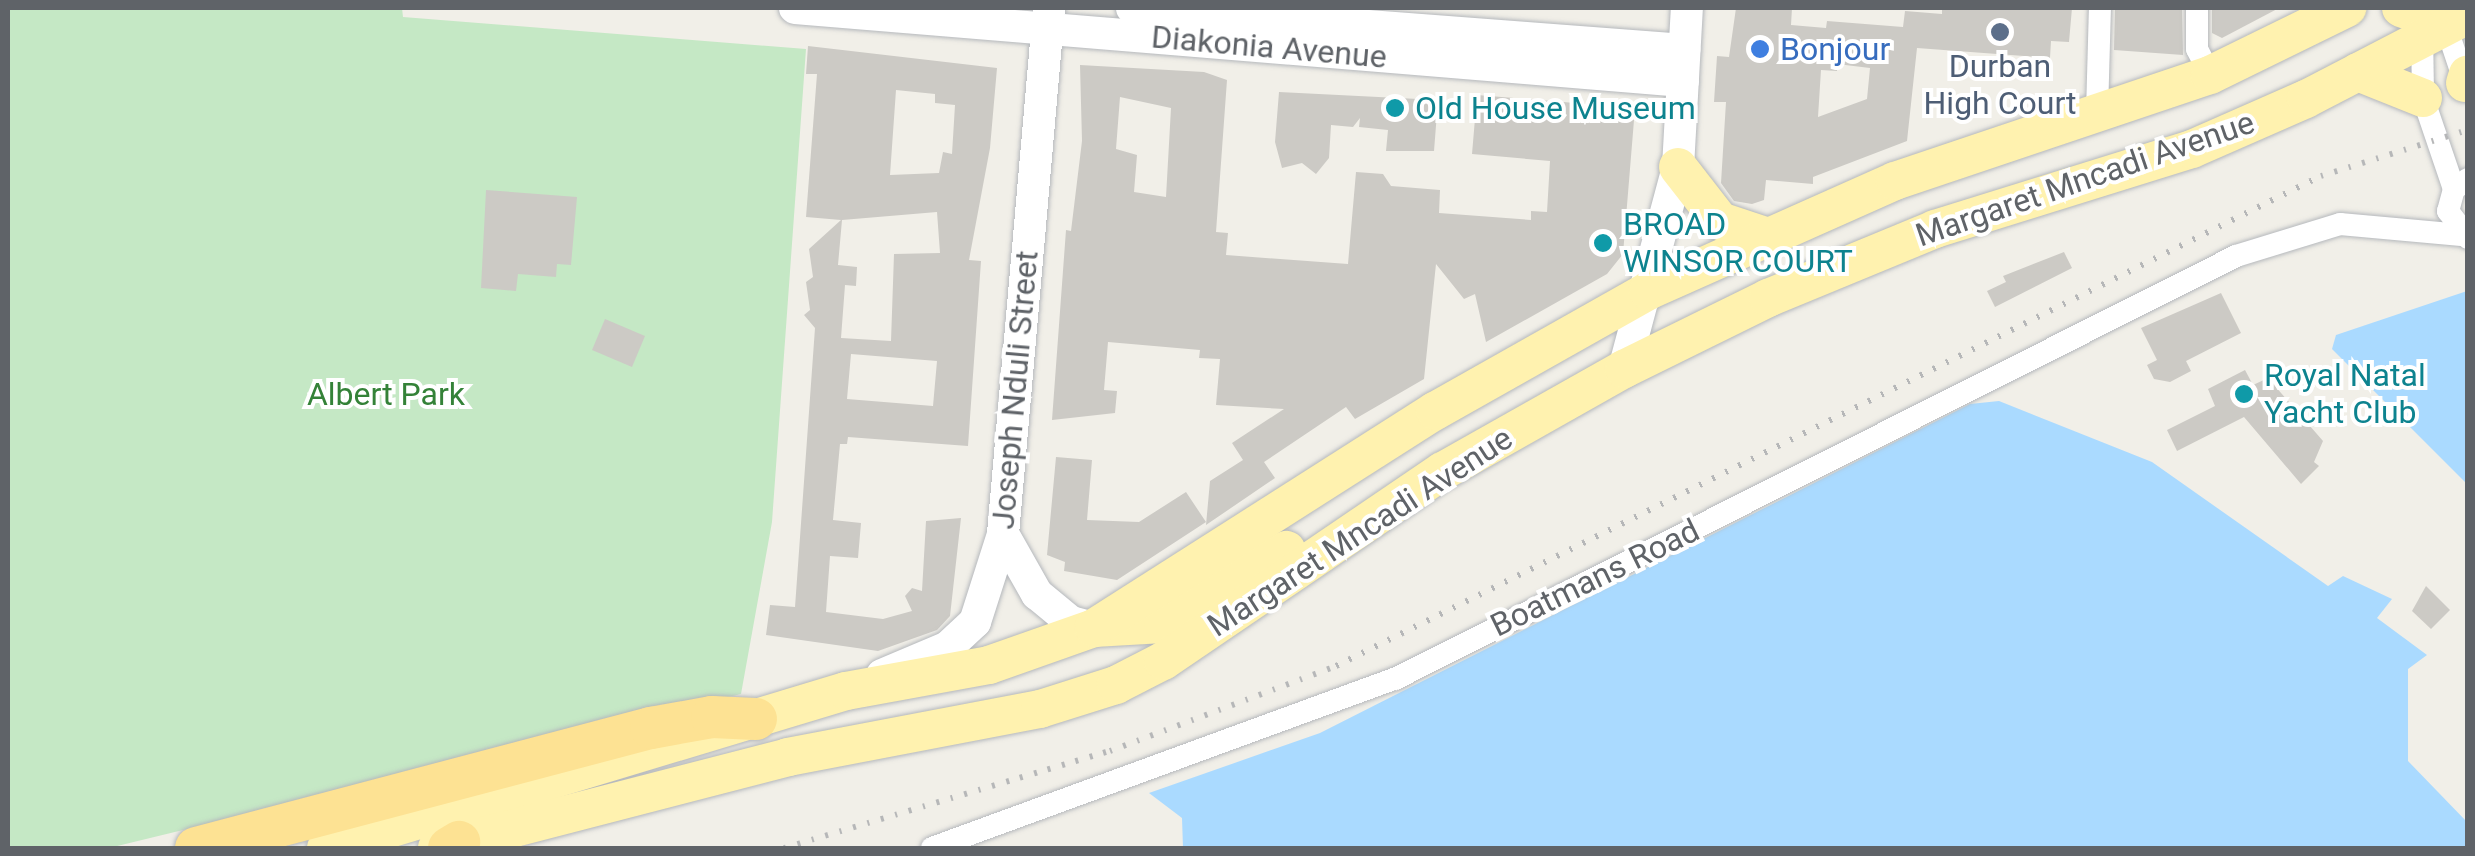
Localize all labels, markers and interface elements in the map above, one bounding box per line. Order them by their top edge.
street label: Diakonia Avenue [1150,18,1388,76]
marker: Durban High Court [1989,21,2011,43]
place label: Bonjour [1780,30,1890,68]
marker: Bonjour [1749,38,1771,60]
place label: Durban High Court [1924,48,2076,123]
place label: Old House Museum [1415,89,1696,127]
marker: Old House Museum [1384,97,1406,119]
street label: Margaret Mncadi Avenue [1911,103,2259,255]
place label: BROAD WINSOR COURT [1623,206,1853,281]
marker: BROAD WINSOR COURT [1592,232,1614,254]
street label: Joseph Nduli Street [984,249,1046,531]
place label: Royal Natal Yacht Club [2264,357,2426,432]
park label: Albert Park [307,375,465,413]
marker: Royal Natal Yacht Club [2233,383,2255,405]
street label: Margaret Mncadi Avenue [1201,419,1519,645]
street label: Boatmans Road [1485,511,1705,645]

